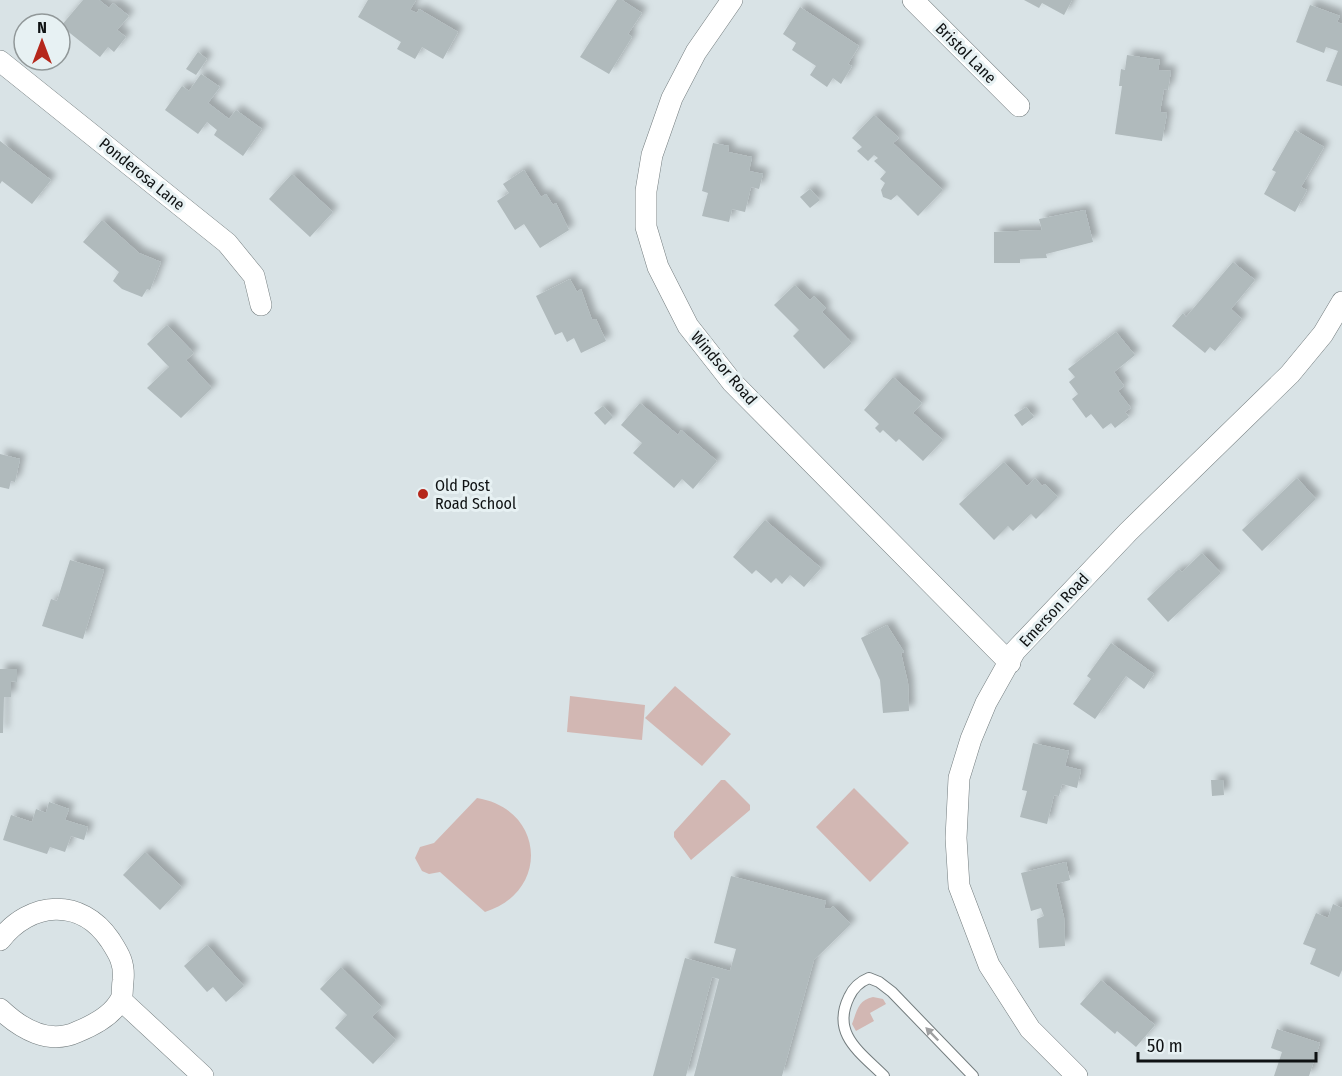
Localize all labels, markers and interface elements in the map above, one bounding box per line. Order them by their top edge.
north arrow [12,12,72,72]
text: N [37,18,47,37]
street label: Bristol Lane [932,19,1000,87]
street label: Ponderosa Lane [96,134,189,214]
street label: Windsor Road [687,328,761,408]
place label: Old Post Road School [435,476,516,513]
marker: Old Post Road School [416,487,430,501]
street label: Emerson Road [1015,569,1093,651]
scale bar [1138,1025,1316,1063]
one-way arrow [925,1026,939,1041]
text: 50 m [1147,1035,1183,1057]

